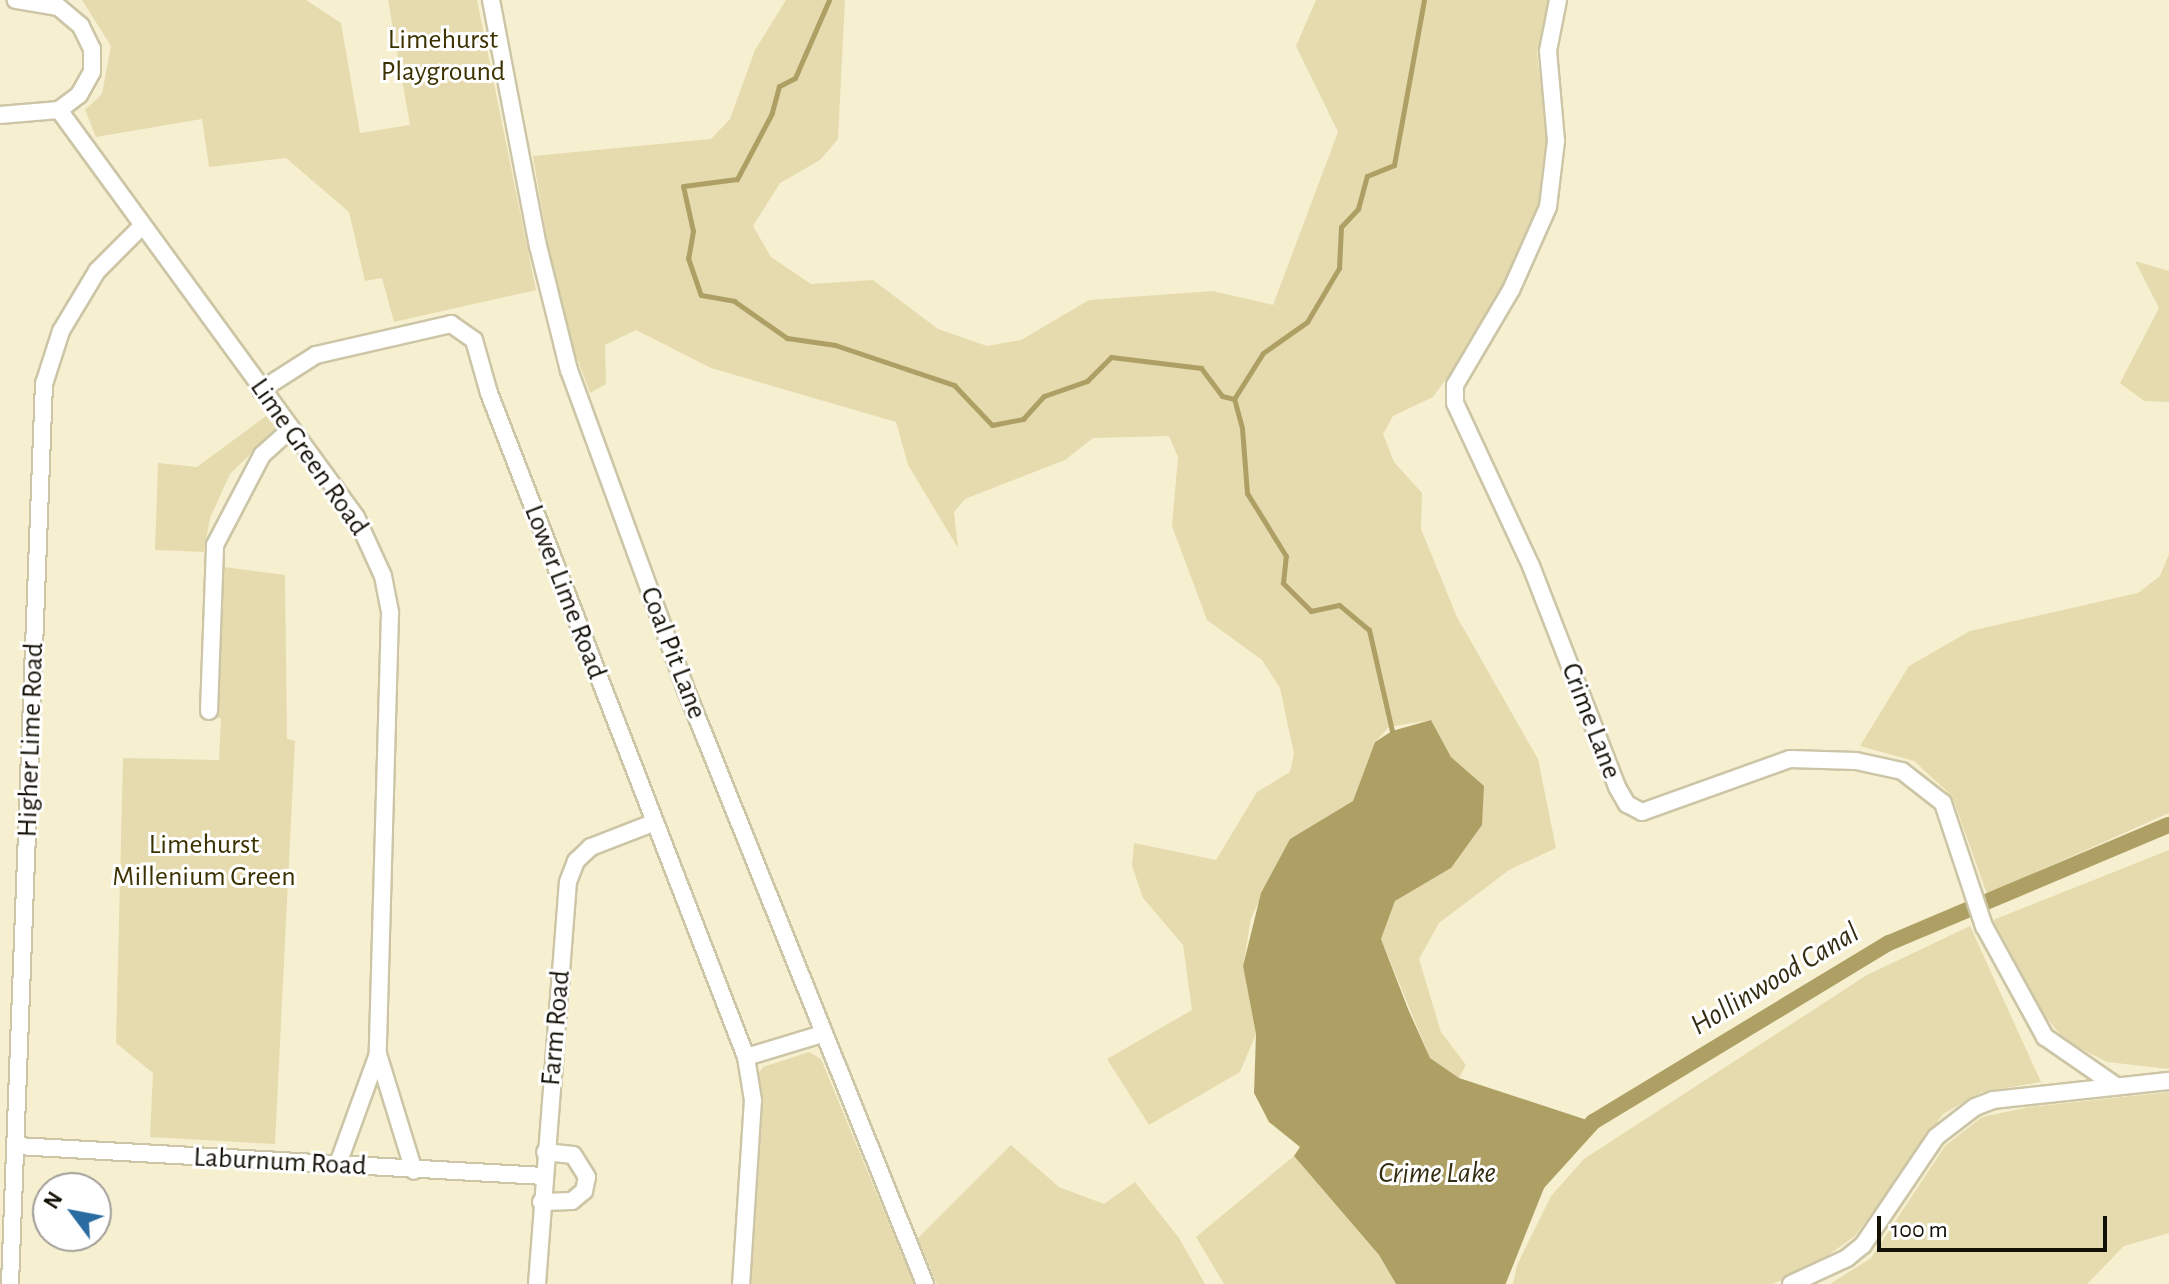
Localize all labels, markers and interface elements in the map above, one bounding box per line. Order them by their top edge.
park label: Limehurst Playground [381,23,505,89]
street label: Lime Green Road [242,372,376,542]
street label: Lower Lime Road [516,500,614,684]
street label: Coal Pit Lane [632,582,714,724]
street label: Higher Lime Road [11,642,51,838]
street label: Crime Lane [1554,658,1628,784]
park label: Limehurst Millenium Green [112,828,296,894]
water label: Hollinwood Canal [1684,914,1866,1044]
street label: Farm Road [534,969,578,1087]
street label: Laburnum Road [193,1141,367,1183]
water label: Crime Lake [1378,1155,1496,1191]
north arrow [32,1172,112,1252]
text: N [40,1188,67,1213]
scale bar [1881,1200,2111,1250]
text: 100 m [1891,1218,1948,1242]

